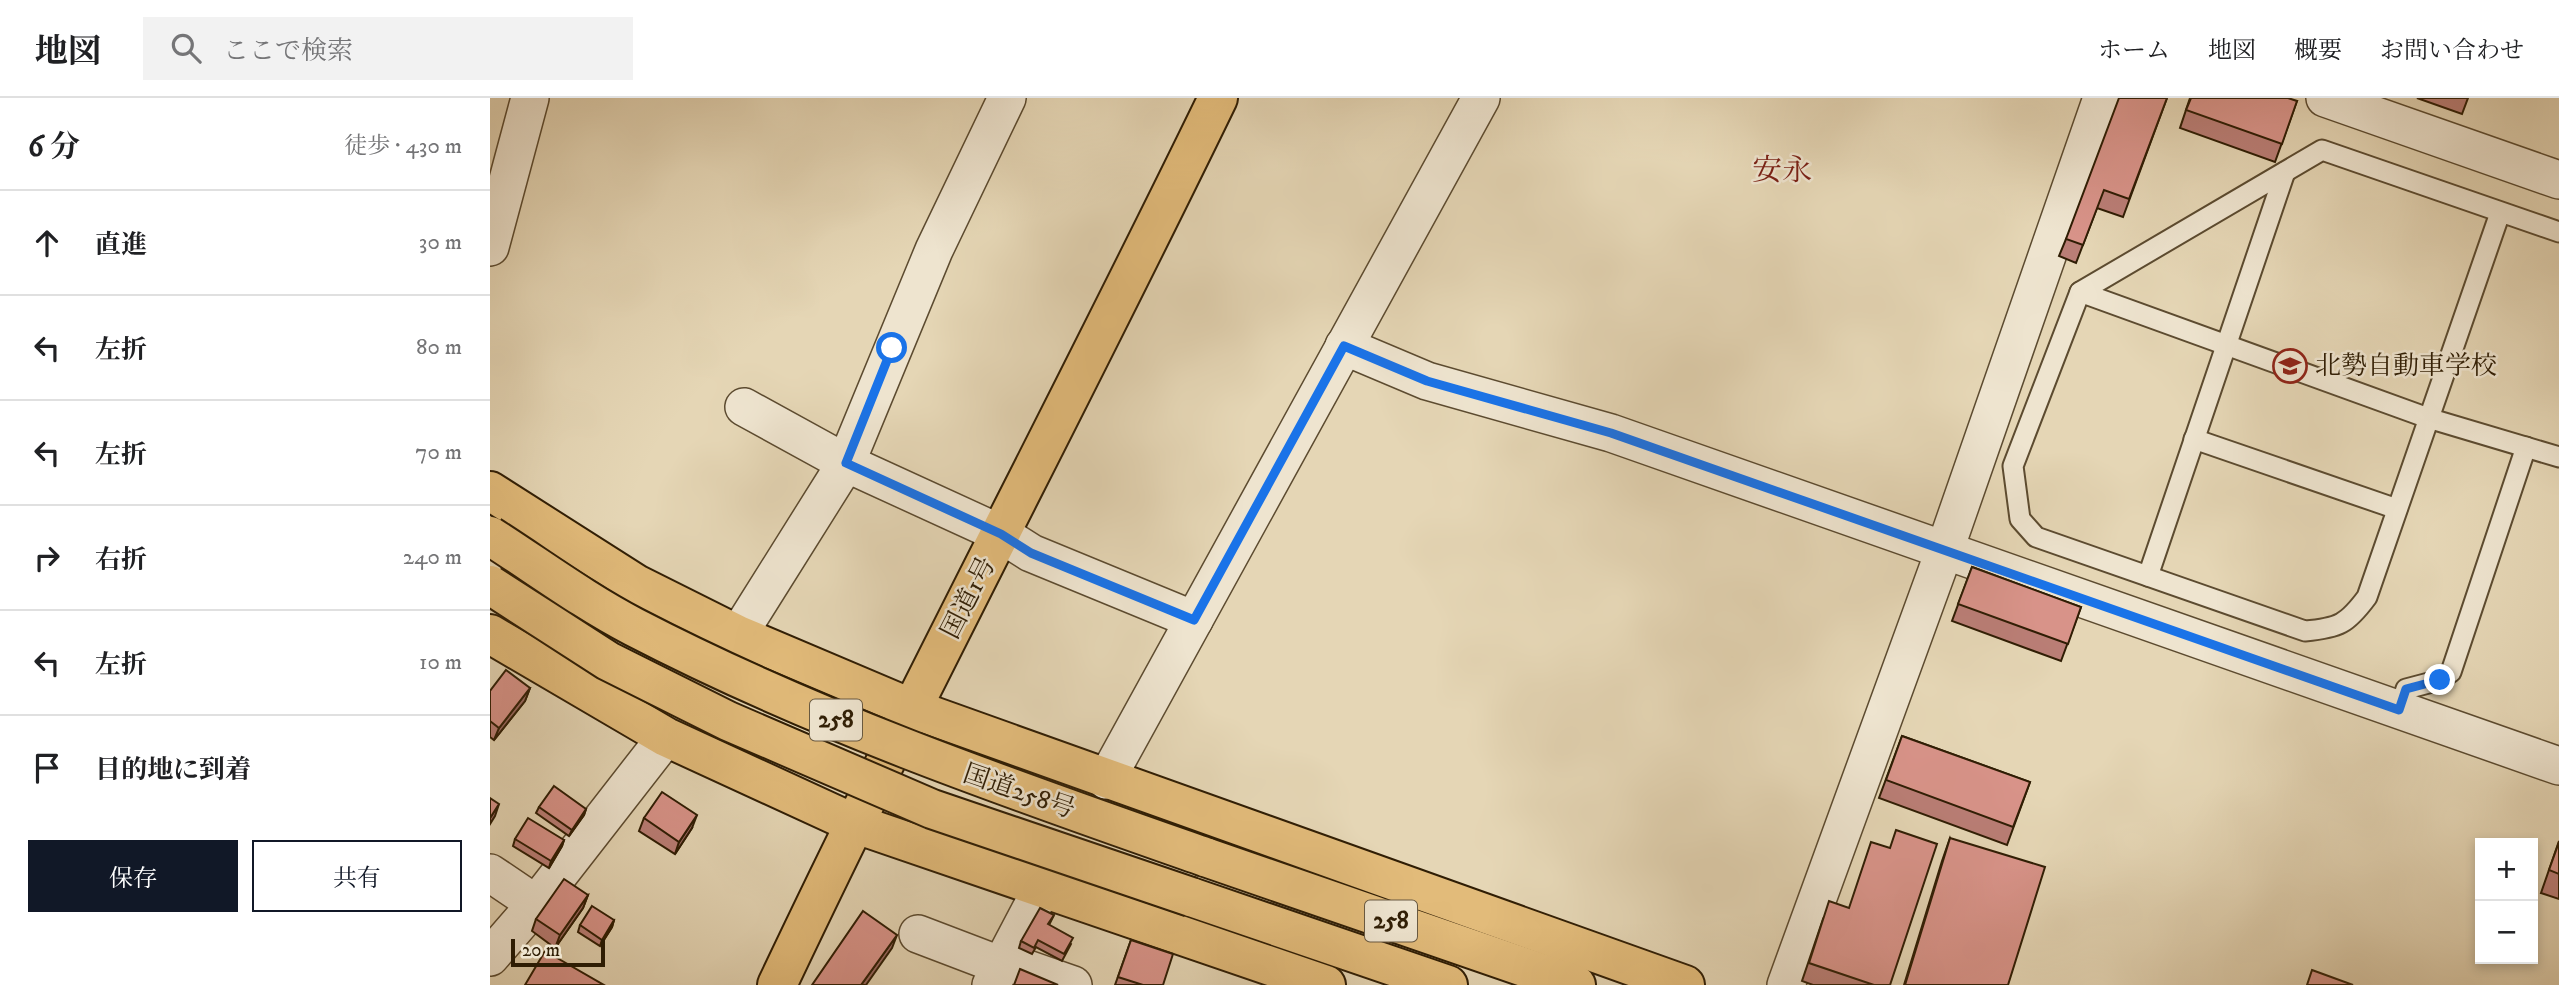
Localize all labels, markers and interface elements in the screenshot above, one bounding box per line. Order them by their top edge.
search box [143,17,633,80]
icon: search [167,29,205,67]
text: 地図 [35,32,101,73]
text: ここで検索 [223,35,353,68]
text: ホーム [2098,36,2170,66]
text: 地図 [2208,36,2256,66]
text: 概要 [2294,36,2342,66]
text: お問い合わせ [2380,36,2524,66]
text: 6 分 [28,129,80,166]
text: 徒歩 · 430 m [344,132,462,161]
district label: 安永 [1752,153,1812,190]
icon: ahead [28,224,66,262]
text: 30 m [419,228,462,257]
text: 直進 [95,229,147,262]
icon: left [28,329,66,367]
route start [876,332,907,363]
text: 80 m [416,333,462,362]
text: 左折 [95,334,147,367]
school or university icon: 北勢自動車学校 [2271,347,2309,385]
place label: 北勢自動車学校 [2315,350,2497,383]
icon: left [28,434,66,472]
text: 70 m [415,438,462,467]
text: 左折 [95,439,147,472]
icon: right [28,539,66,577]
text: 240 m [403,543,462,572]
text: 右折 [95,544,147,577]
street label: 国道1号 [934,551,1004,645]
icon: left [28,644,66,682]
text: 10 m [419,648,462,677]
text: 左折 [95,649,147,682]
route end [2424,664,2455,695]
road number: 258 [810,700,862,740]
icon: arrive [28,749,66,787]
text: 目的地に到着 [95,754,251,787]
street label: 国道258号 [959,757,1079,827]
map controls [2475,838,2538,964]
button: + [2475,838,2538,901]
button: 保存 [28,840,238,912]
button: 共有 [252,840,462,912]
road number: 258 [1365,900,1417,942]
button: − [2475,901,2538,964]
scale bar [511,936,606,968]
text: 20 m [522,939,560,962]

